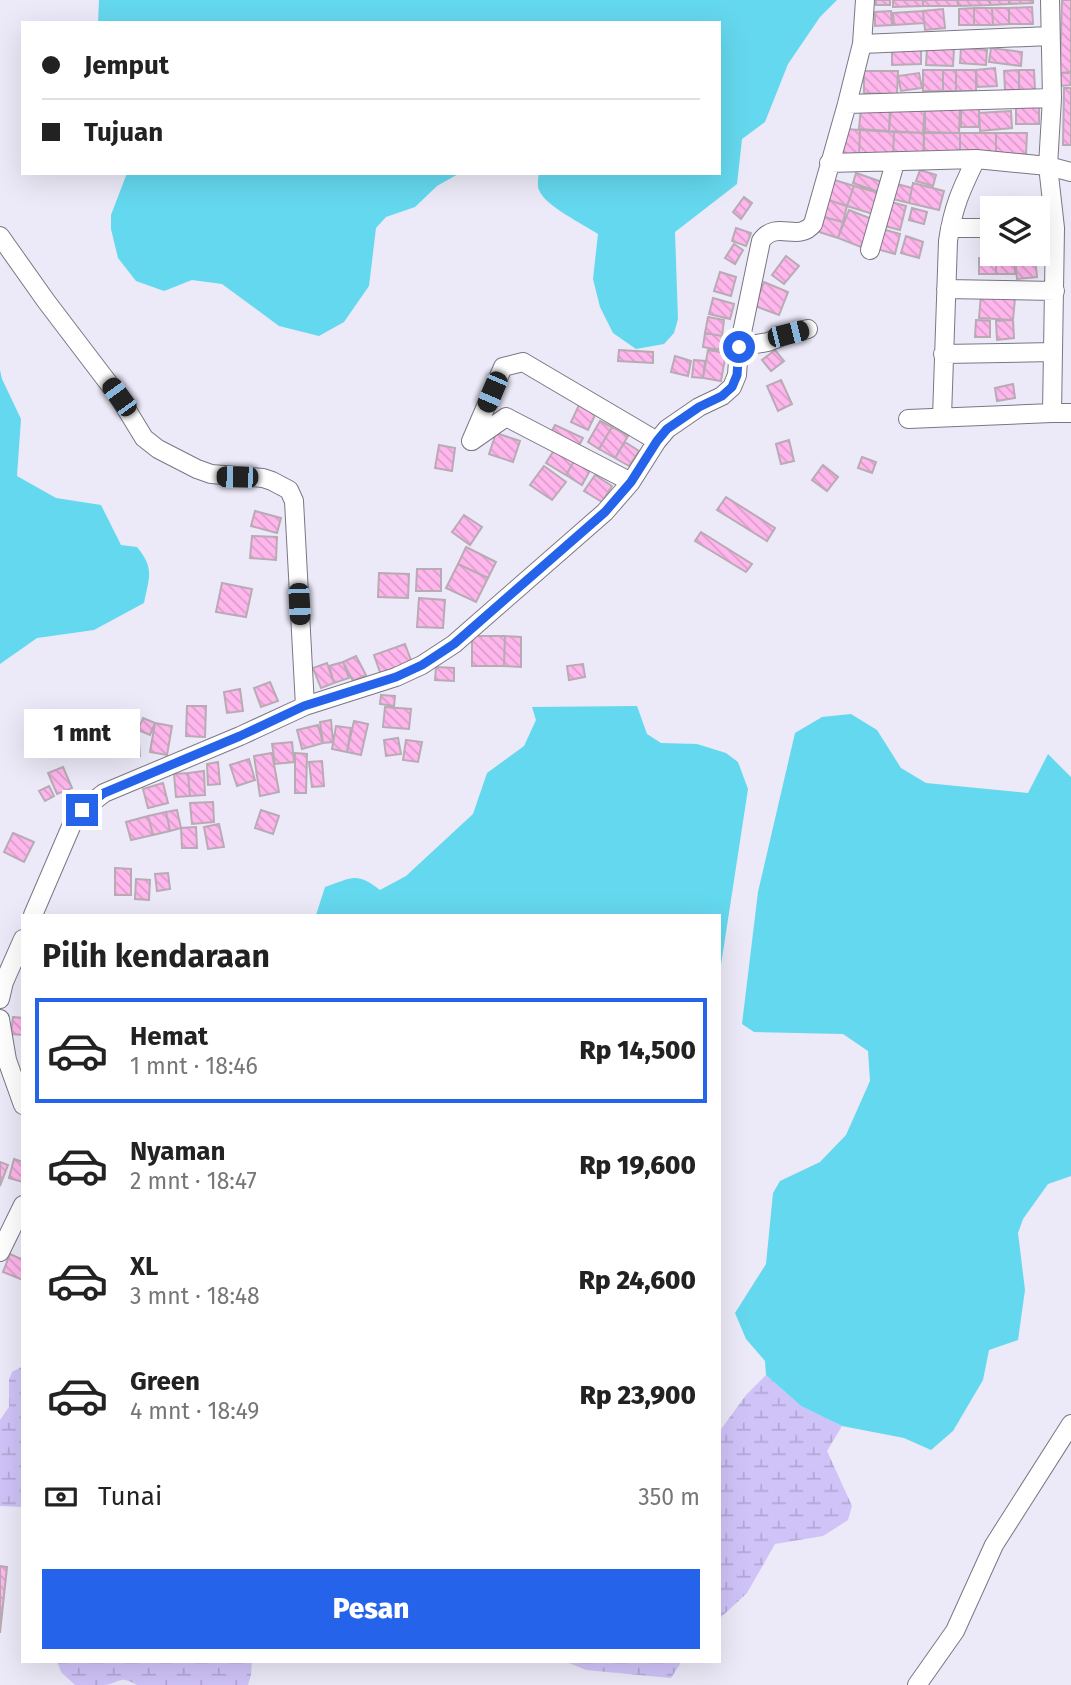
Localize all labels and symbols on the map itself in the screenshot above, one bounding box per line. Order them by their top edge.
car [766,319,811,349]
route start [723,331,755,363]
car [475,369,510,415]
car [99,374,140,420]
car [216,466,259,488]
car [288,582,311,626]
callout: 1 mnt [24,708,140,758]
route end [66,794,98,826]

